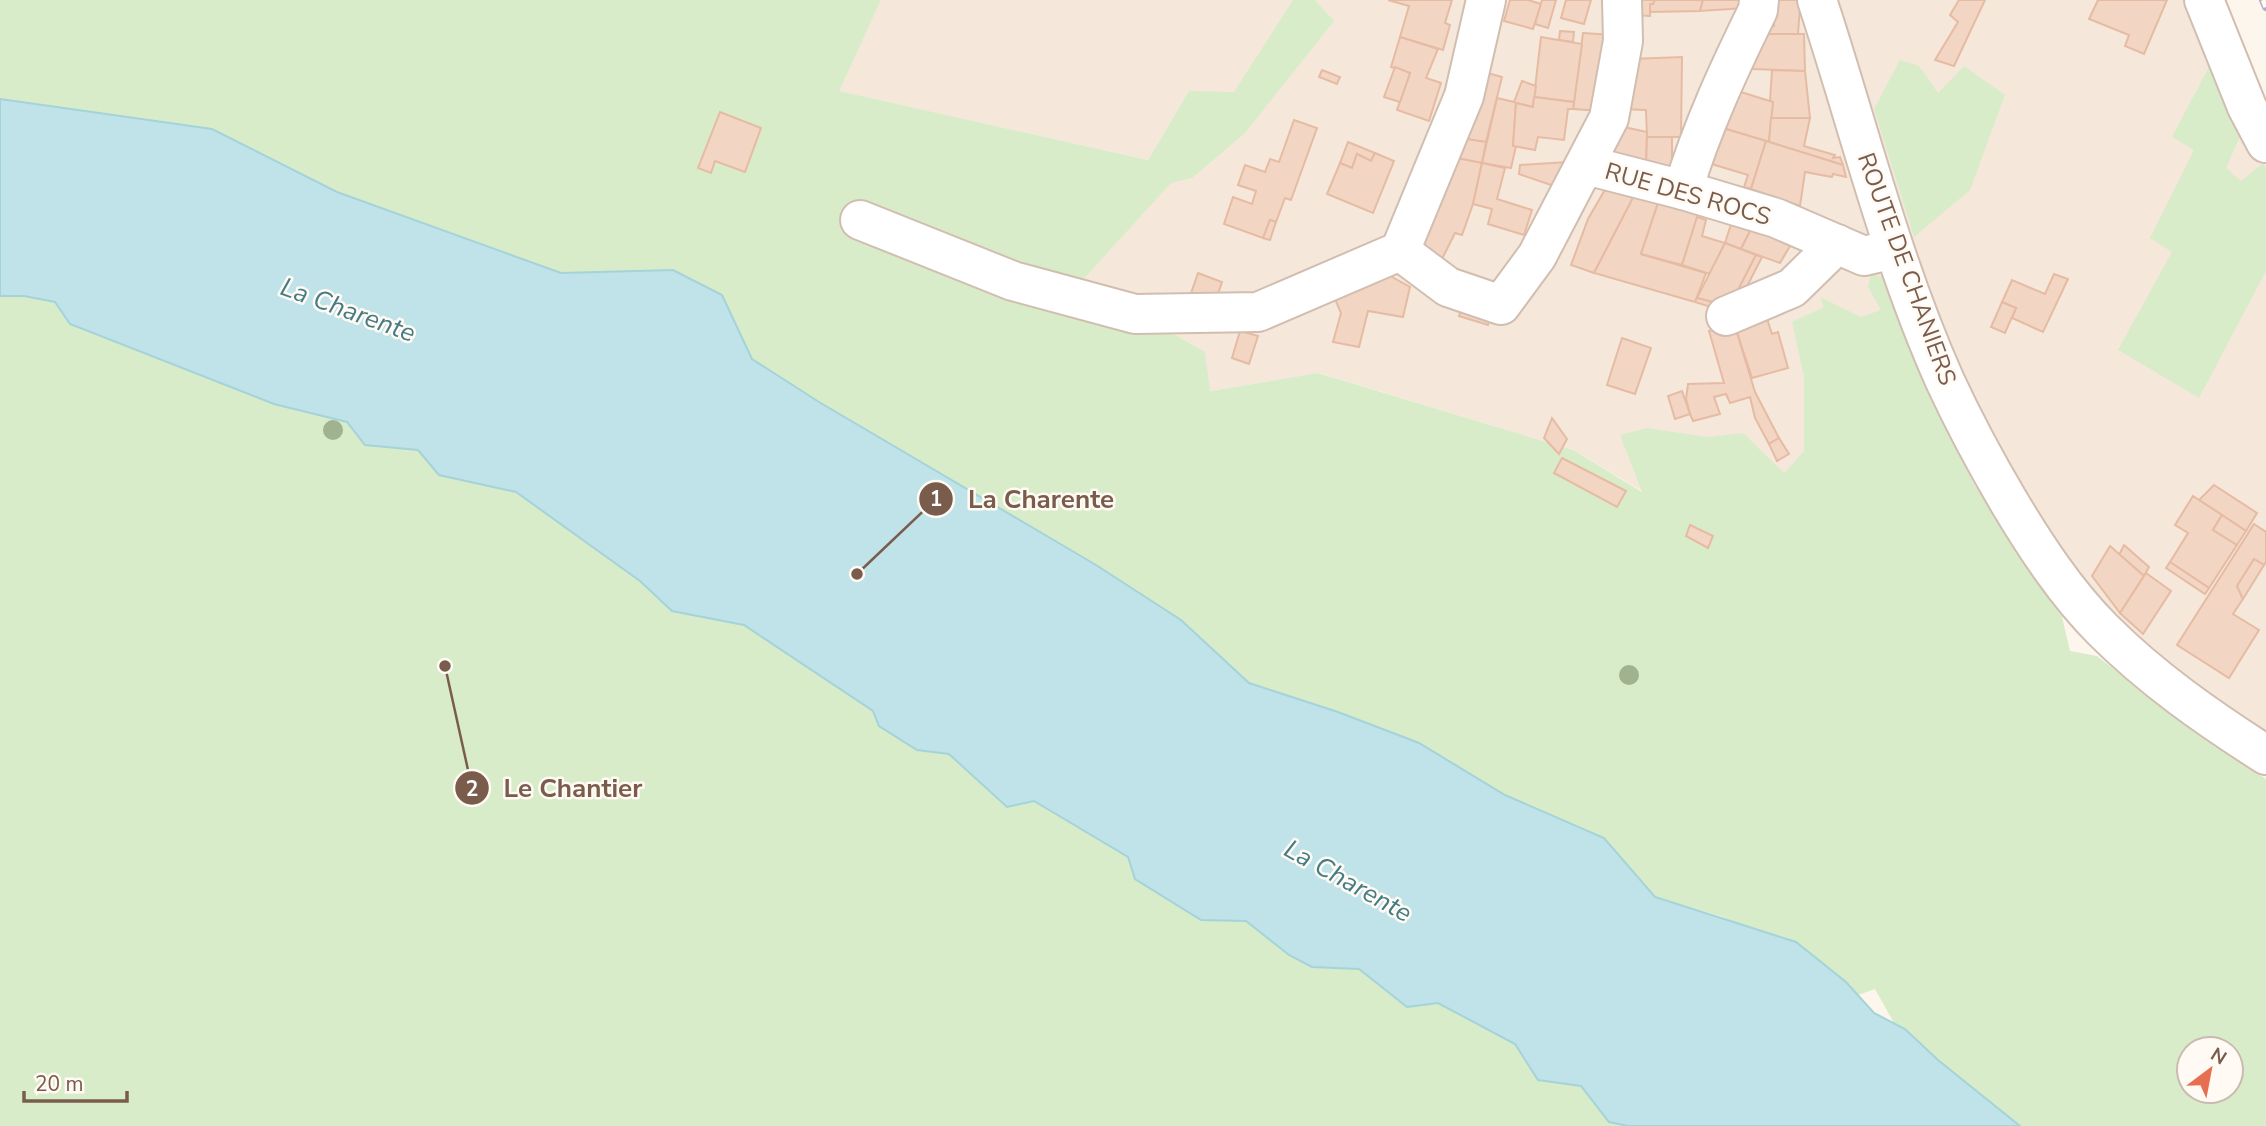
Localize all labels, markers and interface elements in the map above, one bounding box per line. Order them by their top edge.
street label: ROUTE DE CHANIERS [1850,148,1964,390]
street label: RUE DES ROCS [1601,155,1775,233]
water label: La Charente [276,269,420,351]
callout: La Charente [919,475,1128,522]
text: La Charente [968,482,1114,517]
text: 1 [930,485,942,513]
callout: Le Chantier [455,765,656,812]
text: Le Chantier [504,771,643,806]
text: 2 [466,775,478,803]
water label: La Charente [1278,831,1418,931]
north arrow [2175,1035,2245,1105]
text: N [2206,1042,2231,1071]
scale bar [24,1060,128,1104]
text: 20 m [35,1070,84,1098]

